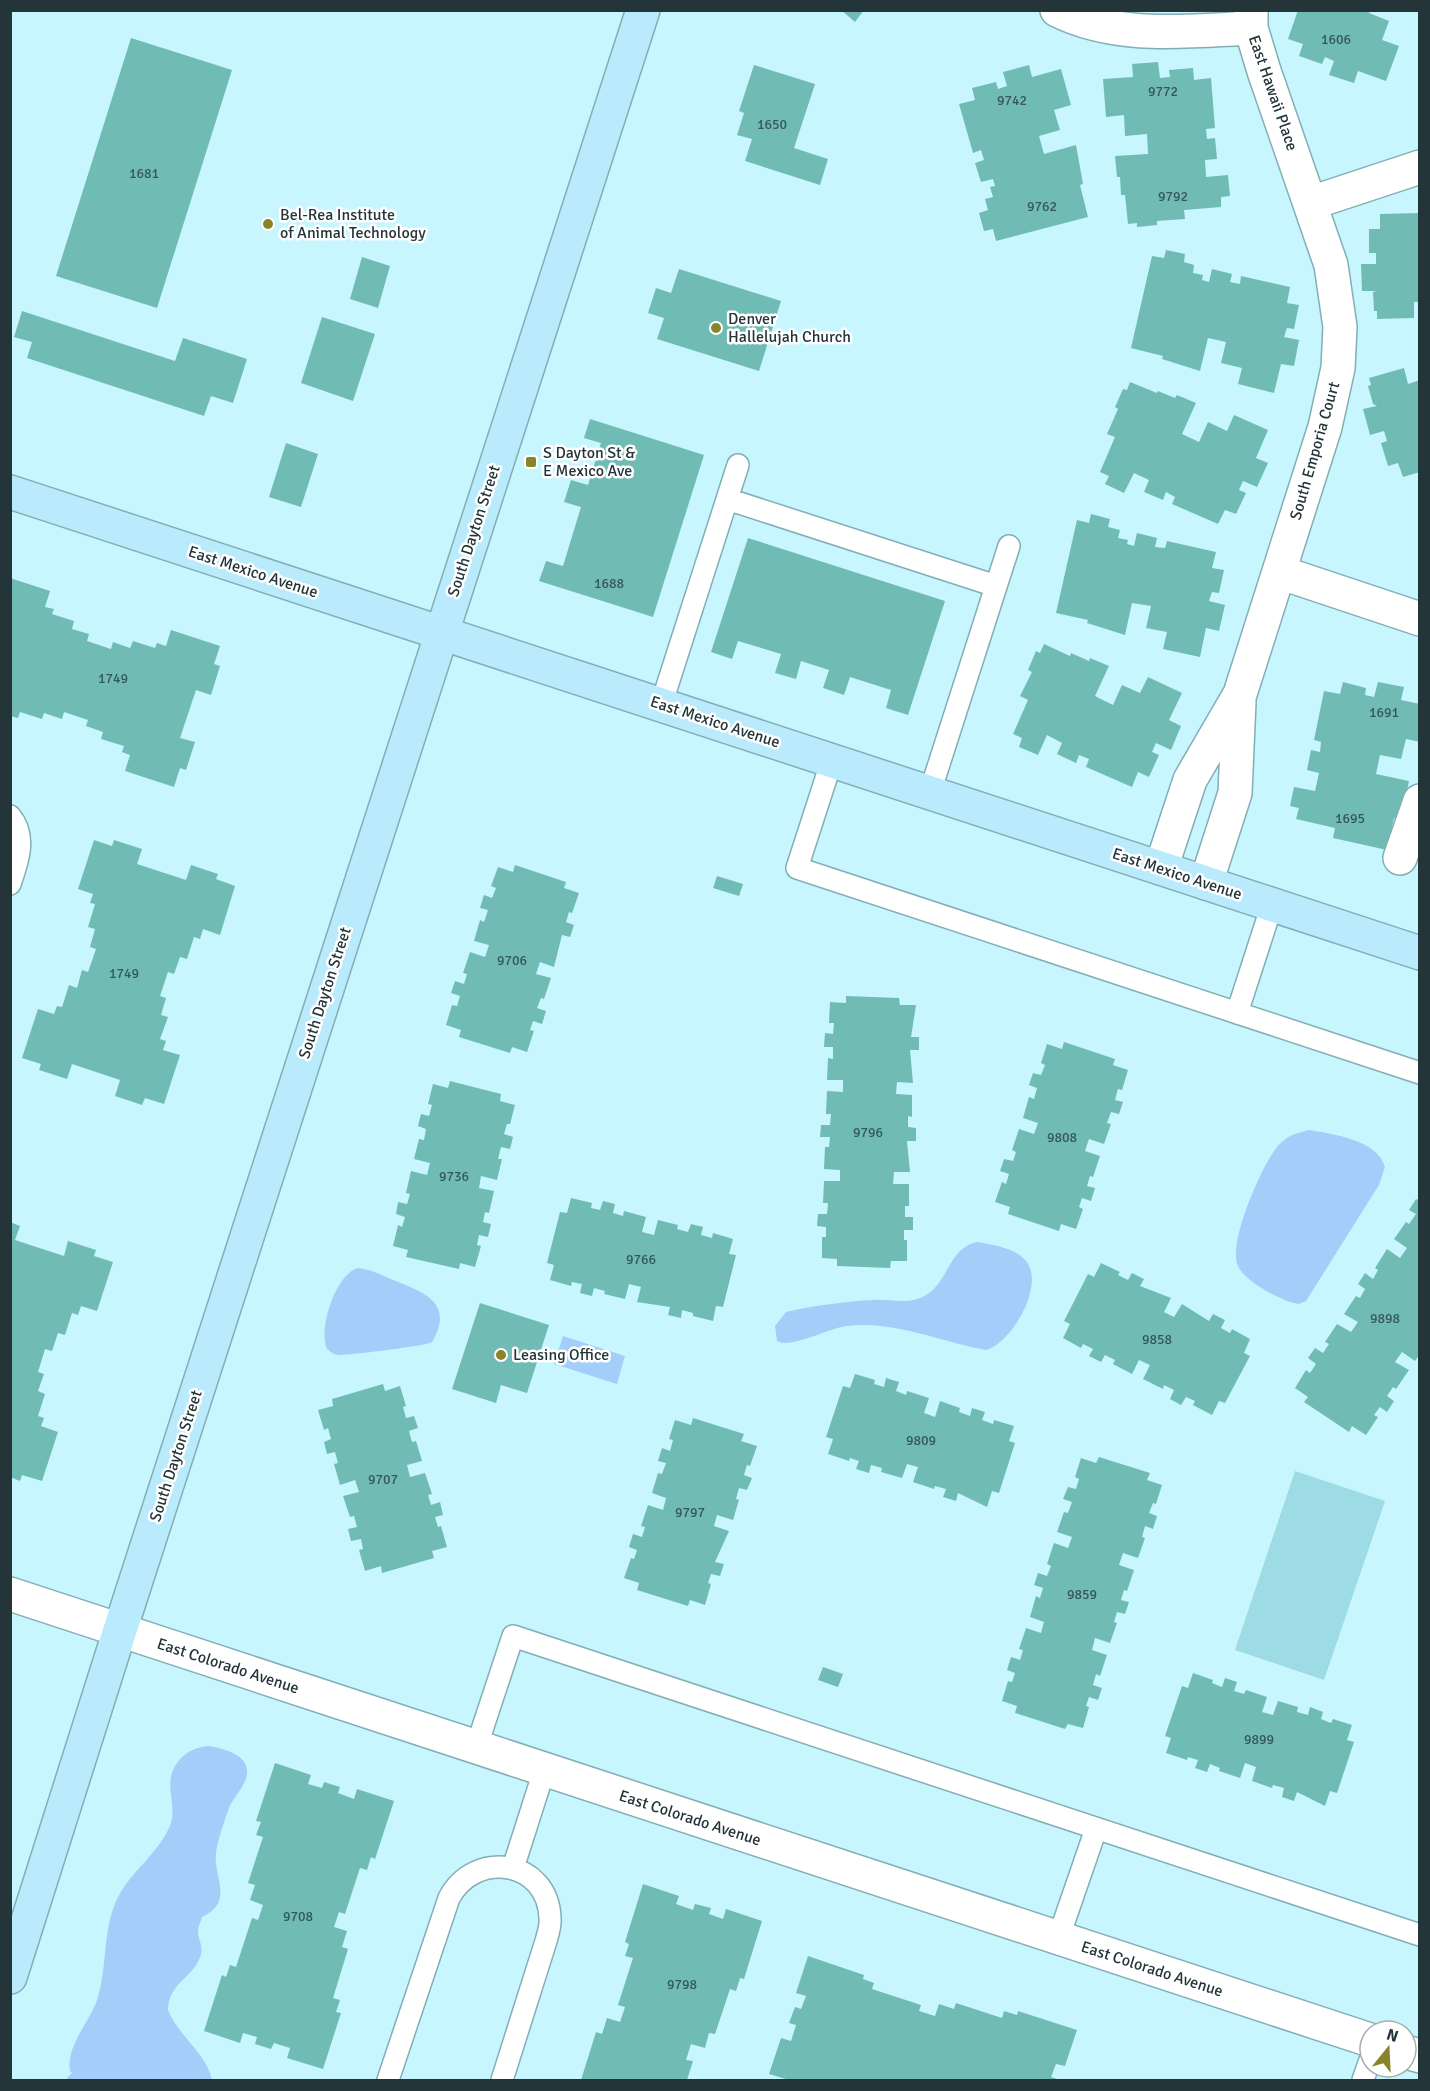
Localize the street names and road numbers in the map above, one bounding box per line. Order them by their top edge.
street label: East Hawaii Place [1244,33,1302,153]
street label: South Emporia Court [1286,379,1344,522]
street label: South Dayton Street [443,462,505,599]
street label: East Mexico Avenue [186,542,320,602]
street label: East Mexico Avenue [648,692,782,752]
street label: East Mexico Avenue [1110,844,1244,904]
street label: South Dayton Street [294,924,356,1061]
street label: South Dayton Street [145,1387,207,1524]
street label: East Colorado Avenue [154,1634,302,1698]
street label: East Colorado Avenue [616,1786,764,1850]
street label: East Colorado Avenue [1078,1937,1226,2001]

